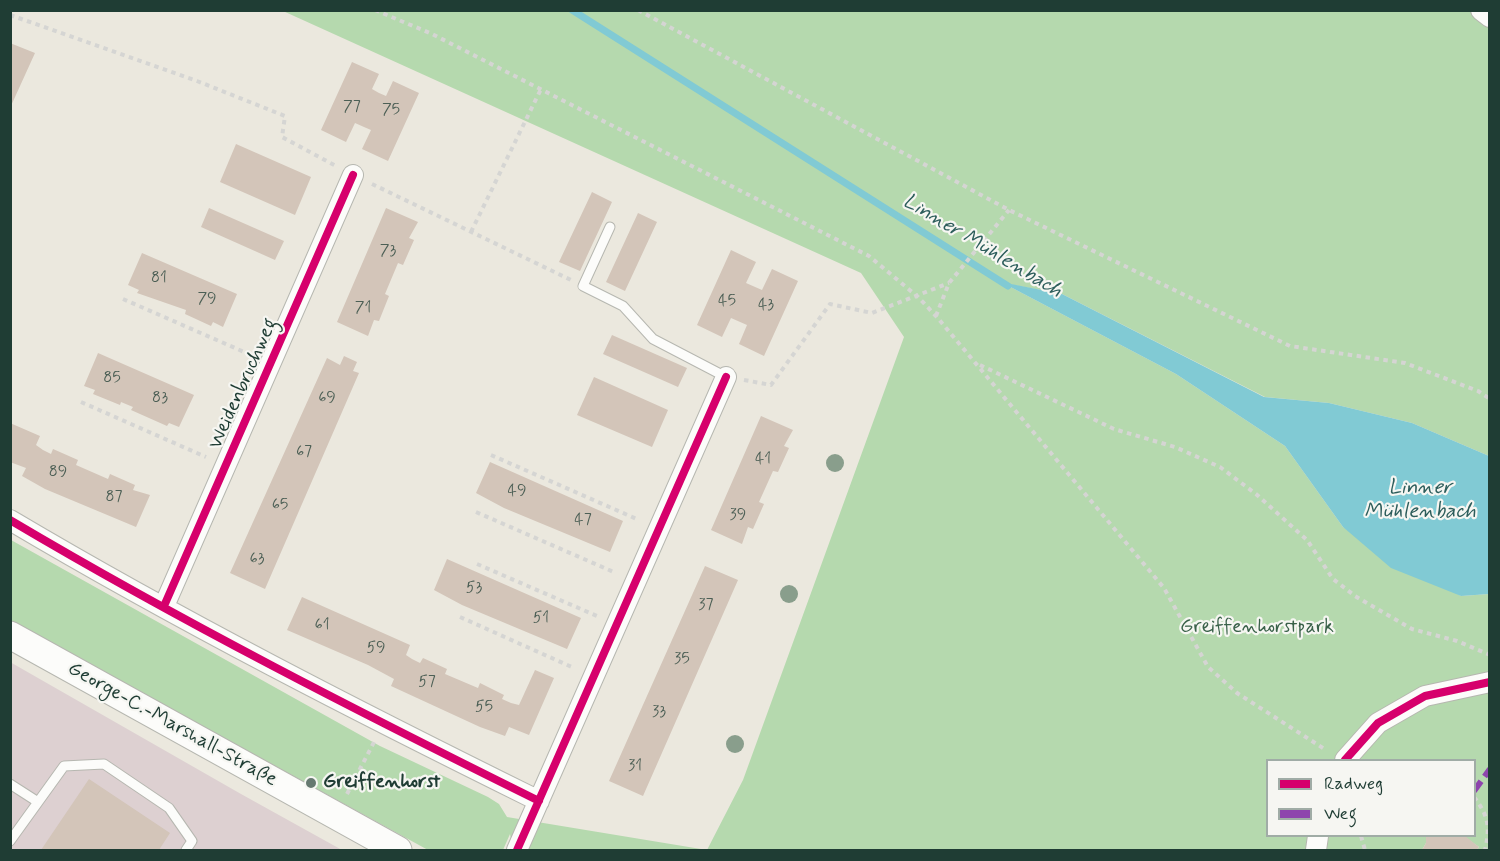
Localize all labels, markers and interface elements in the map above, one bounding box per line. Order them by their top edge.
house number: 77 [343,98,361,118]
house number: 75 [382,101,400,121]
water label: Linner Mühlenbach [898,190,1066,304]
house number: 73 [380,242,396,262]
house number: 81 [151,269,167,289]
house number: 79 [197,290,217,310]
house number: 45 [718,292,736,312]
house number: 43 [758,296,774,316]
house number: 71 [355,299,371,319]
street label: Weidenbruchweg [204,315,284,453]
house number: 85 [103,369,121,389]
house number: 83 [152,389,168,409]
house number: 69 [318,389,336,409]
house number: 67 [296,443,312,463]
house number: 41 [755,450,771,470]
house number: 89 [49,463,67,483]
water label: Linner Mühlenbach [1364,476,1476,526]
house number: 49 [508,482,526,502]
house number: 87 [105,488,123,508]
house number: 65 [272,496,288,516]
house number: 39 [730,506,746,526]
house number: 47 [574,511,592,531]
house number: 63 [250,550,264,570]
house number: 53 [466,579,482,599]
house number: 37 [698,596,714,616]
house number: 51 [533,609,549,629]
house number: 61 [314,616,330,636]
park label: Greiffenhorstpark [1180,616,1334,640]
house number: 59 [366,639,386,659]
house number: 35 [674,650,690,670]
street label: George-C.-Marshall-Straße [63,657,281,793]
house number: 57 [418,673,436,693]
house number: 55 [475,698,493,718]
house number: 33 [652,703,666,723]
house number: 31 [628,757,642,777]
legend [1266,759,1476,837]
place label: Greiffenhorst [323,771,440,795]
text: Radweg [1324,772,1383,796]
marker: Greiffenhorst [304,776,318,790]
text: Weg [1324,802,1357,826]

